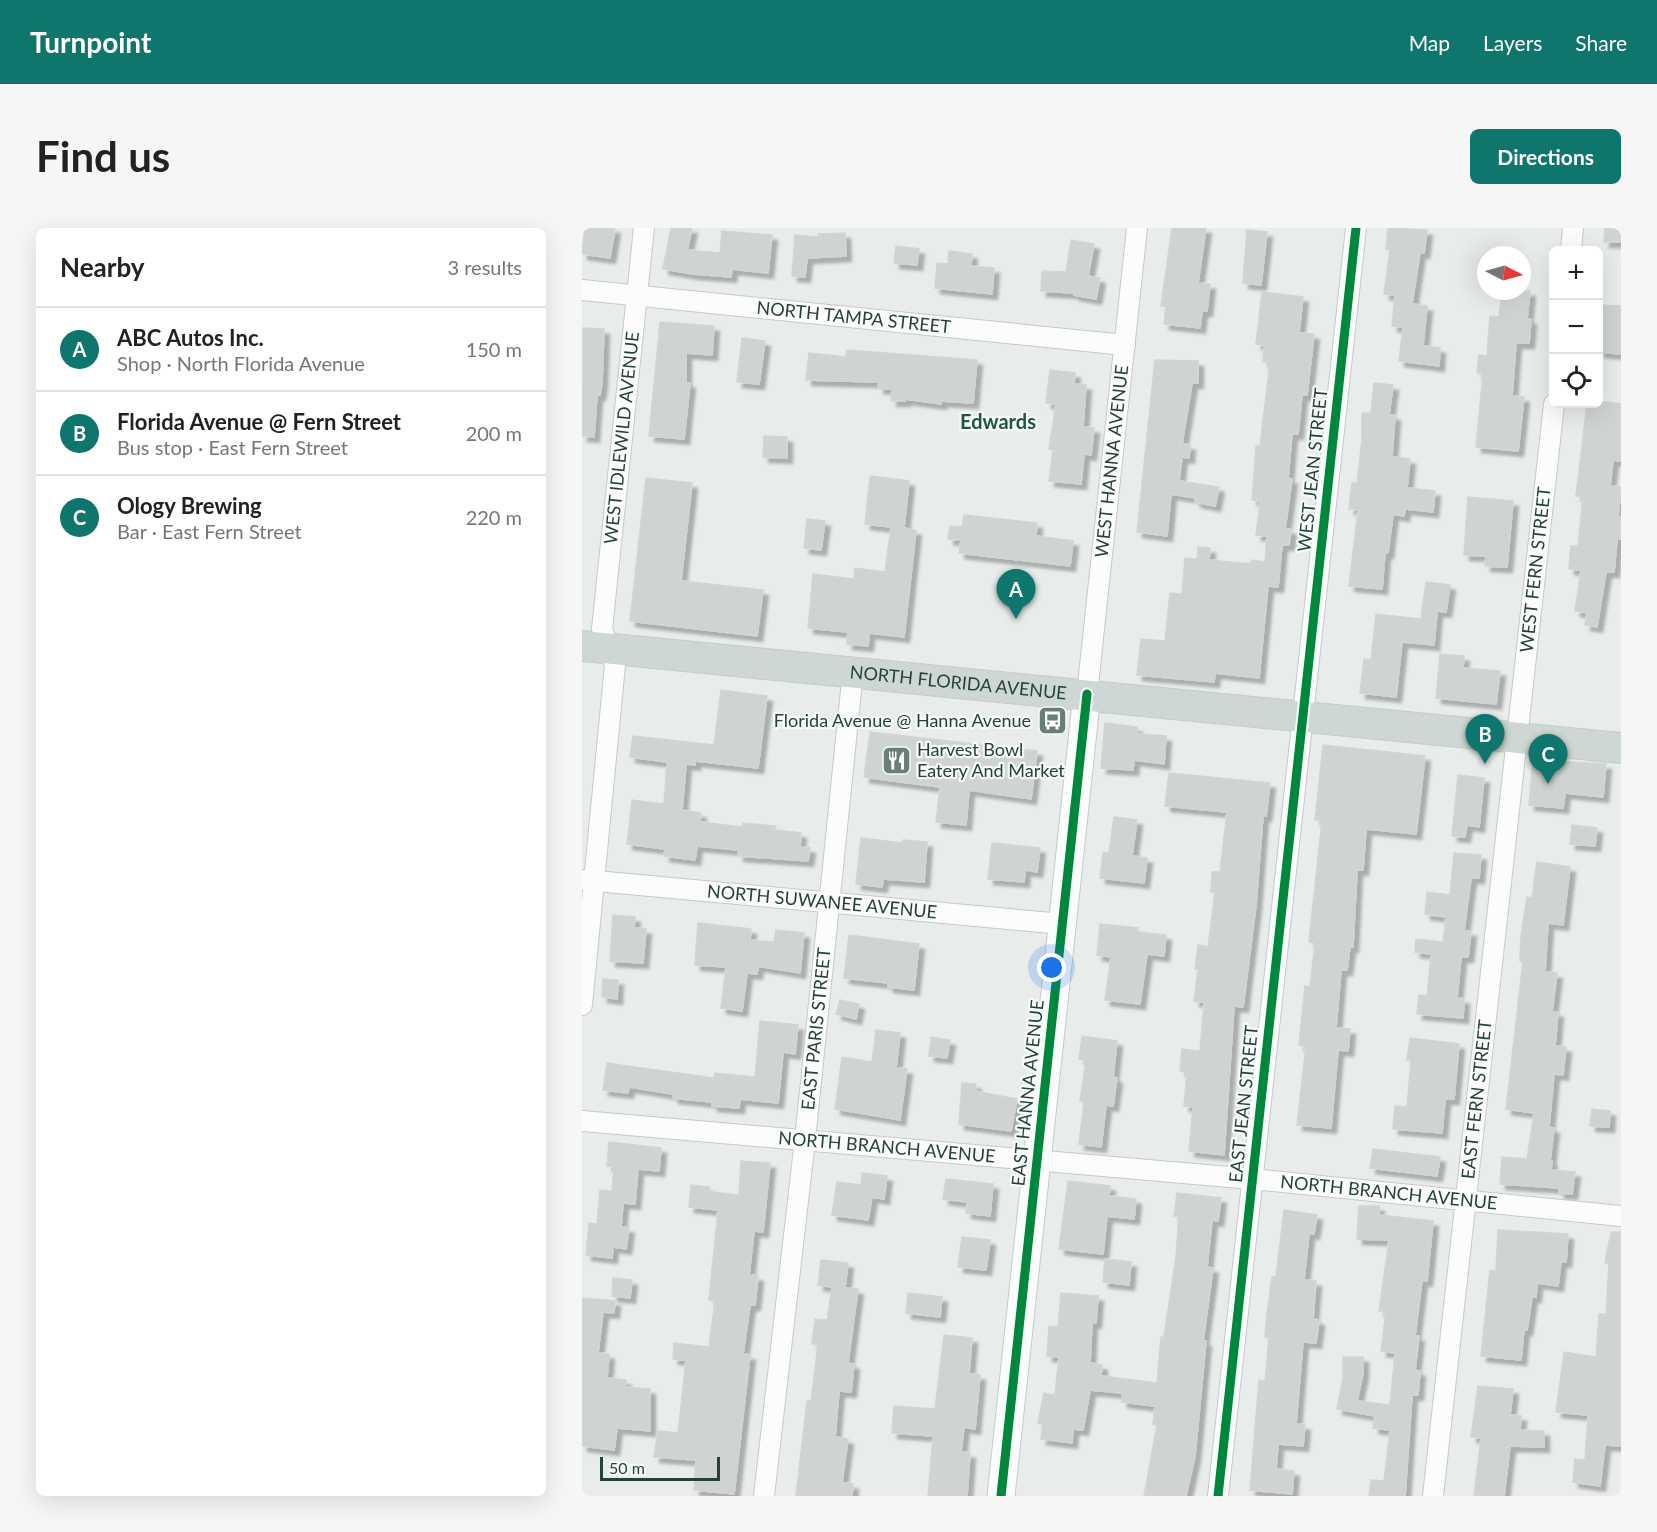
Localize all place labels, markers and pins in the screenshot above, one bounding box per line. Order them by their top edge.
pin: A [996,570,1036,619]
bus stop icon: Florida Avenue @ Hanna Avenue [1036,705,1068,737]
place label: Florida Avenue @ Hanna Avenue [774,709,1031,731]
pin: B [1466,714,1504,764]
pin: C [1528,734,1568,784]
place label: Harvest Bowl Eatery And Market [917,738,1065,781]
restaurant icon: Harvest Bowl Eatery And Market [880,744,912,776]

